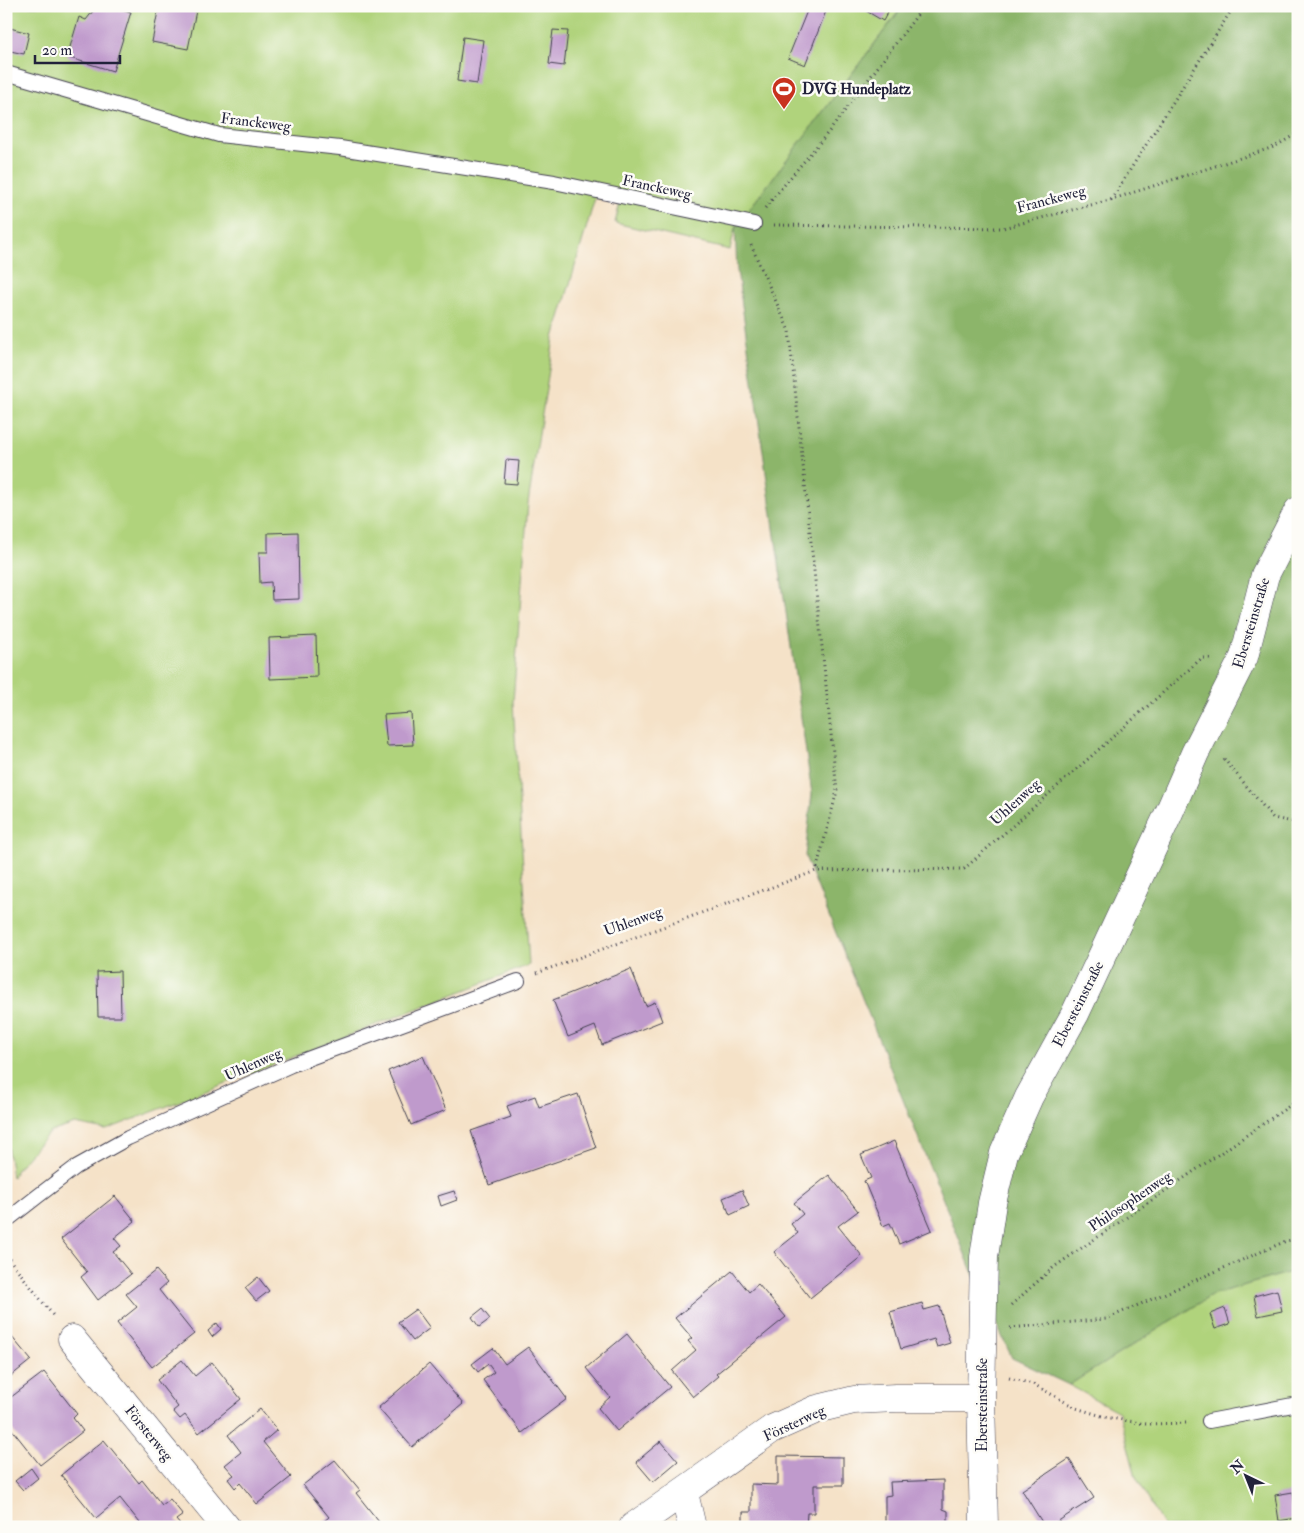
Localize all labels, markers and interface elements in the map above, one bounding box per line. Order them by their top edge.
scale bar [35,32,120,64]
text: 20 m [42,41,72,60]
sports icon: DVG Hundeplatz [771,76,797,110]
place label: DVG Hundeplatz [802,80,912,100]
street label: Franckeweg [220,109,293,136]
street label: Franckeweg [620,171,694,204]
street label: Franckeweg [1015,181,1088,218]
street label: Ebersteinstraße [1229,575,1274,671]
street label: Uhlenweg [986,775,1045,830]
street label: Uhlenweg [601,902,666,941]
street label: Ebersteinstraße [1049,958,1108,1050]
street label: Uhlenweg [222,1043,285,1086]
street label: Philosophenweg [1085,1166,1176,1237]
street label: Ebersteinstraße [973,1358,992,1452]
street label: Försterweg [120,1401,177,1466]
street label: Försterweg [760,1401,829,1446]
north arrow [1222,1450,1272,1500]
text: N [1226,1456,1248,1478]

